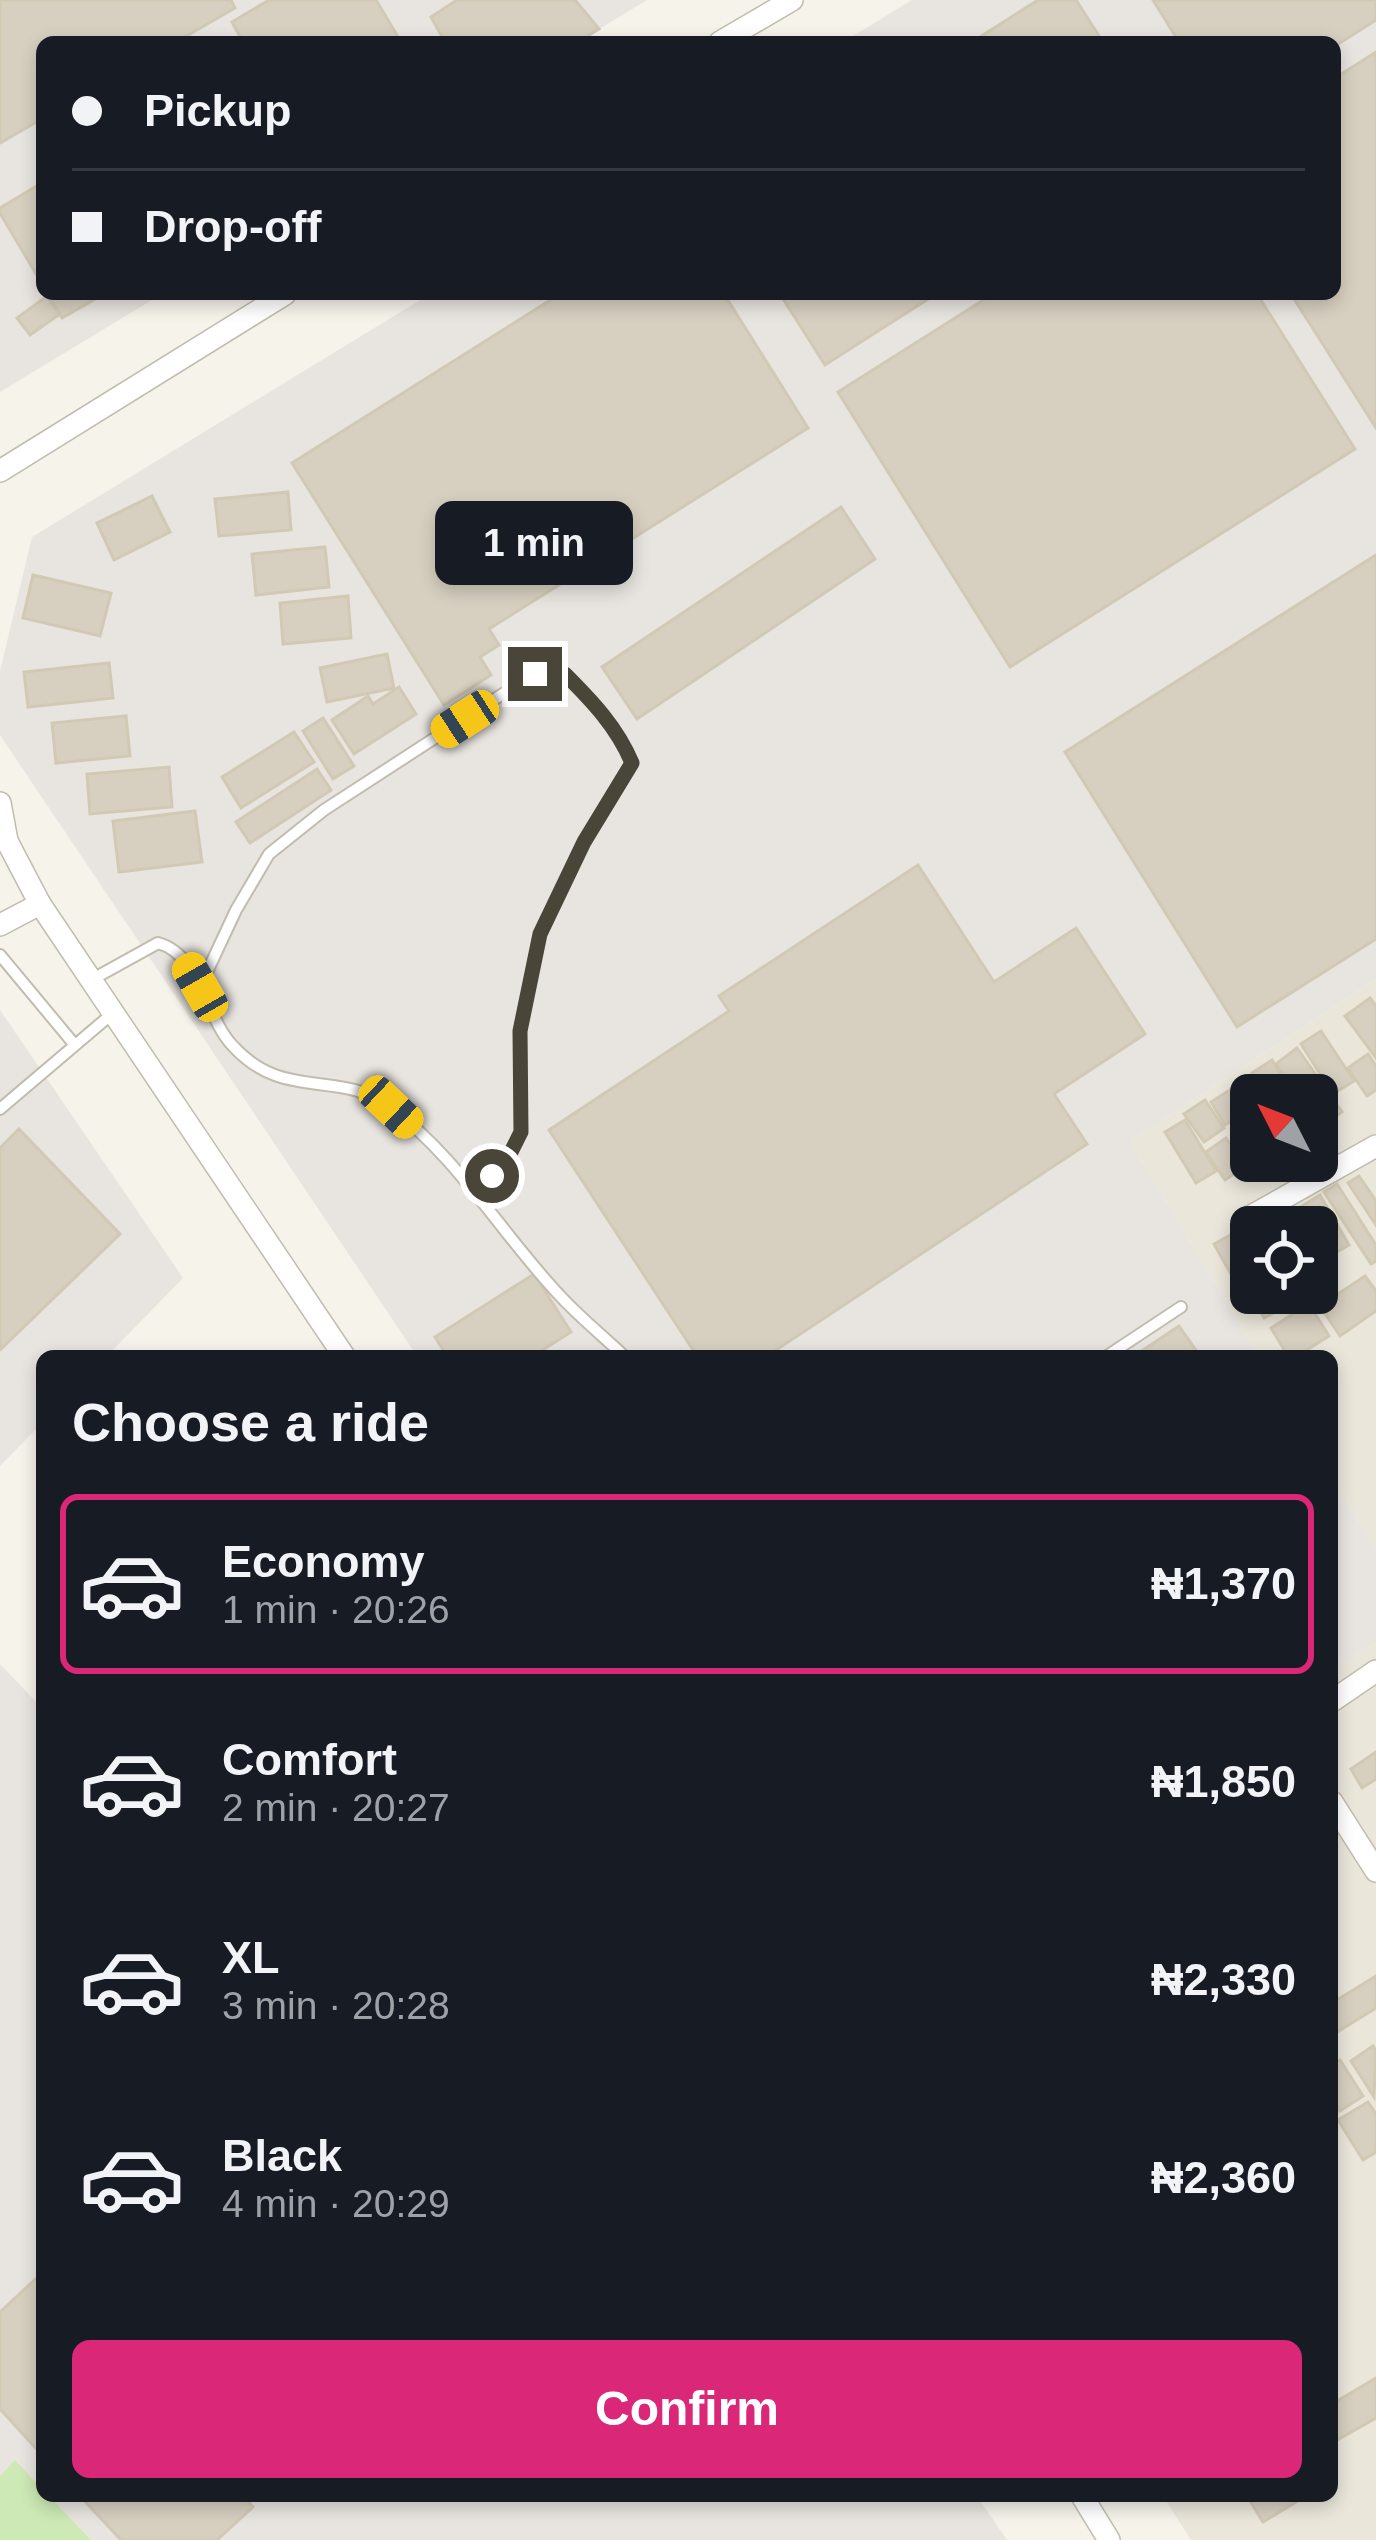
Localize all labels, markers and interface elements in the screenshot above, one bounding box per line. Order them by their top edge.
text: Pickup [144,85,292,136]
text: Drop-off [144,201,321,252]
callout: 1 min [436,500,634,584]
text: 1 min [483,521,585,564]
route end [508,647,562,701]
car [425,684,505,754]
car [166,947,234,1027]
car [352,1069,430,1145]
north arrow [1230,1074,1338,1182]
map controls [1230,1074,1338,1314]
route start [465,1149,519,1203]
button: locate [1230,1206,1338,1314]
text: Choose a ride [72,1392,429,1452]
icon: car [78,1530,186,1638]
text: Economy [222,1536,425,1587]
text: ₦1,370 [1151,1558,1296,1609]
text: 1 min · 20:26 [222,1588,450,1631]
icon: car [78,1728,186,1836]
text: Comfort [222,1734,397,1785]
text: ₦1,850 [1151,1756,1296,1807]
text: 2 min · 20:27 [222,1786,450,1829]
icon: car [78,1926,186,2034]
text: XL [222,1932,280,1983]
text: ₦2,330 [1151,1954,1296,2005]
text: 3 min · 20:28 [222,1984,450,2027]
icon: car [78,2124,186,2232]
text: Black [222,2130,342,2181]
text: ₦2,360 [1151,2152,1296,2203]
text: 4 min · 20:29 [222,2182,450,2225]
button: Confirm [72,2340,1302,2478]

